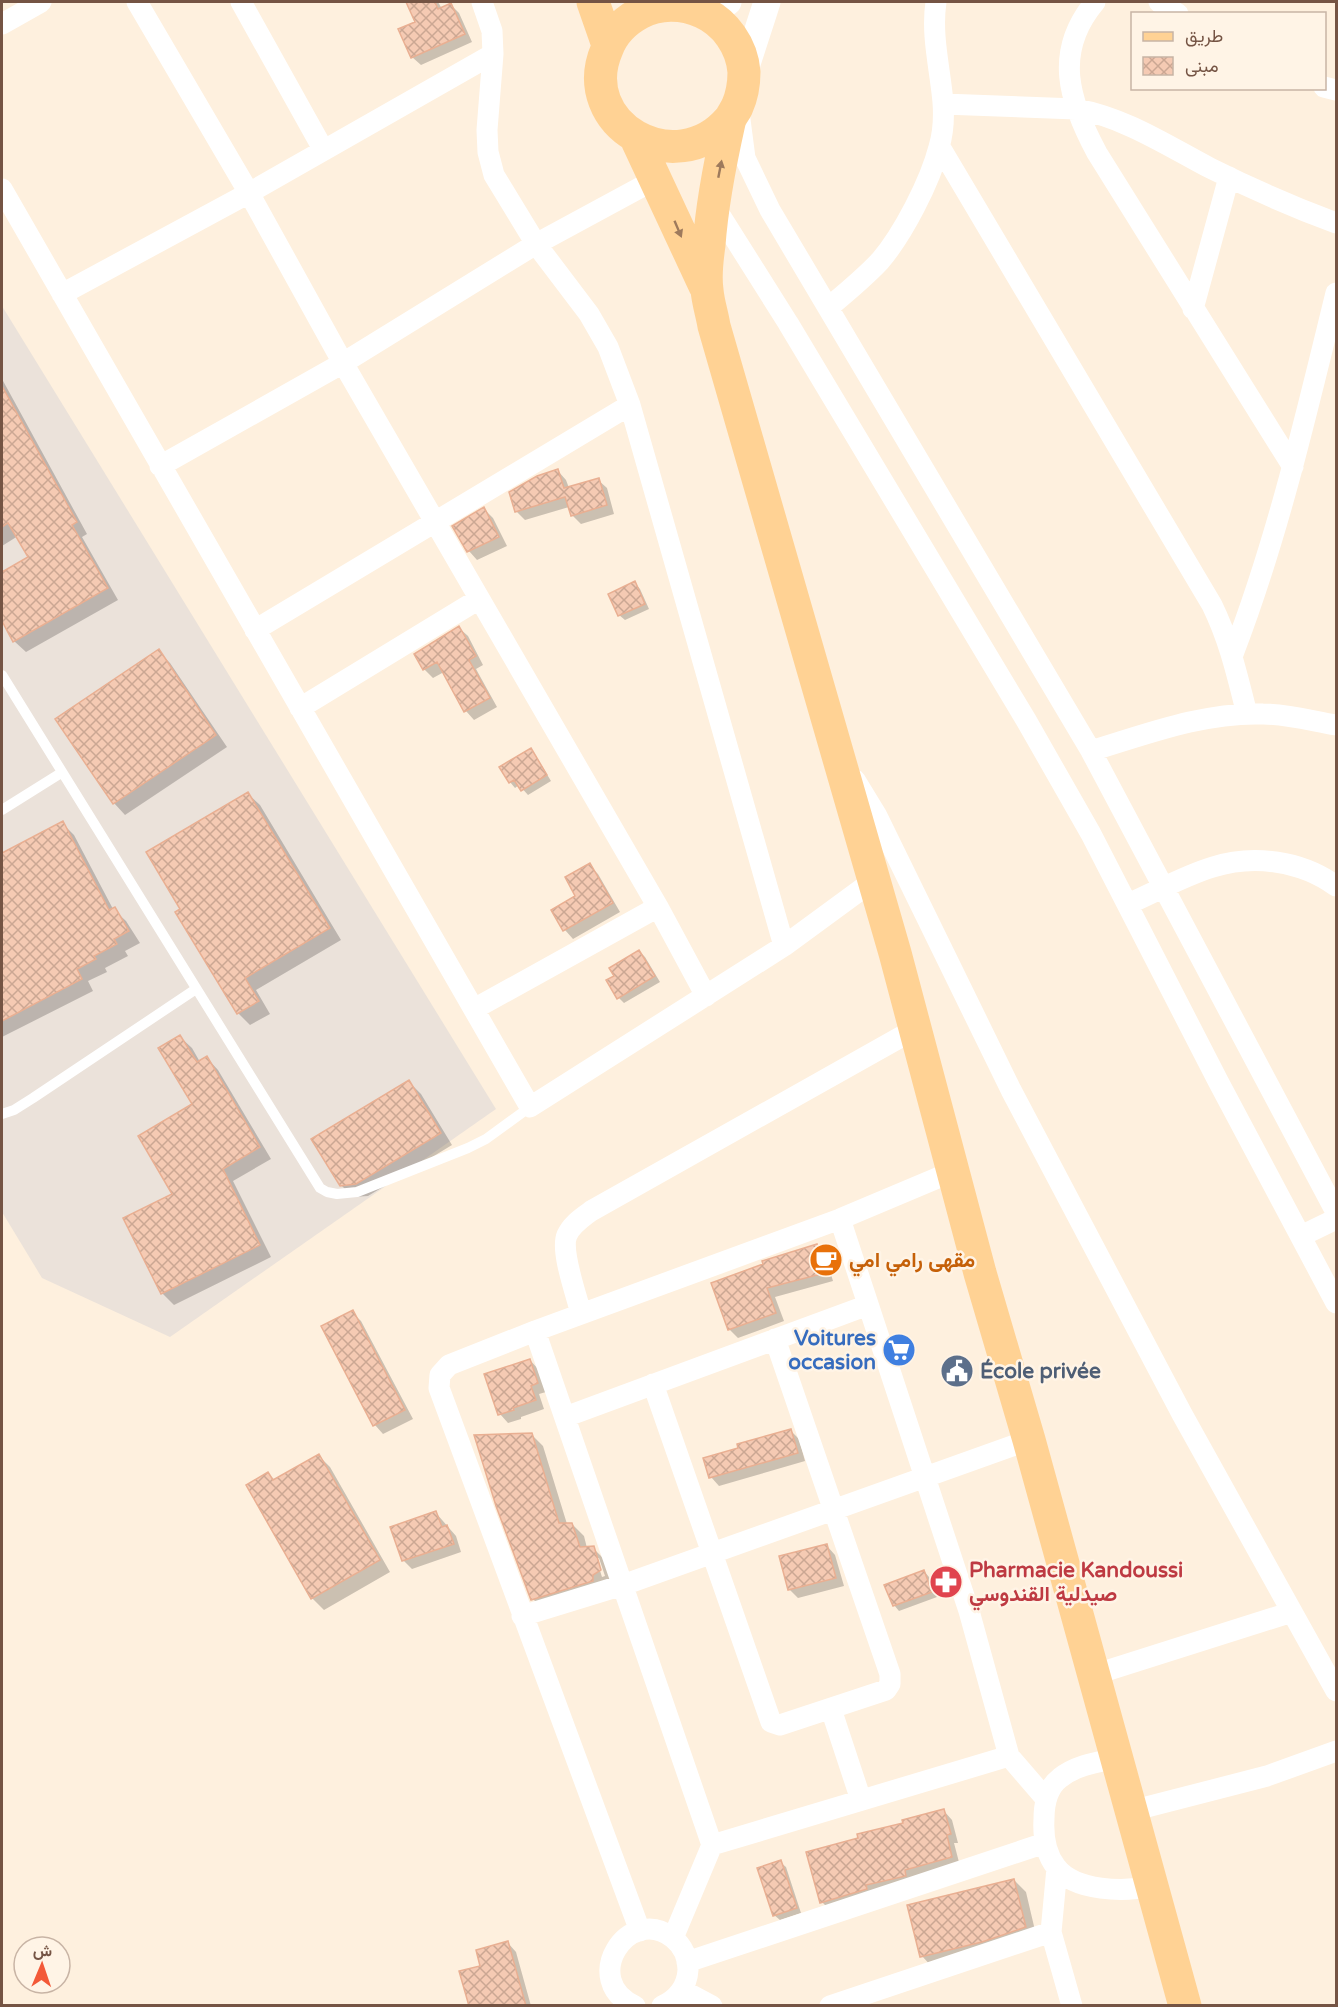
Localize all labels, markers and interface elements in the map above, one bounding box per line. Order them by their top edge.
legend [1131,12,1326,90]
text: طريق [1185,25,1223,47]
text: مبنى [1185,55,1219,77]
one-way arrow [716,159,725,178]
one-way arrow [673,221,683,239]
cafe icon: مقهى رامي امي [808,1242,844,1278]
place label: مقهى رامي امي [849,1248,975,1277]
place label: Voitures occasion [788,1326,876,1375]
supermarket icon: Voitures occasion [881,1332,917,1368]
public building icon: École privée [939,1353,975,1389]
place label: École privée [980,1358,1101,1384]
place label: Pharmacie Kandoussi صيدلية القندوسي [969,1558,1183,1611]
pharmacy icon: Pharmacie Kandoussi صيدلية القندوسي [928,1564,964,1600]
north arrow [12,1935,72,1995]
text: ش [33,1941,52,1961]

